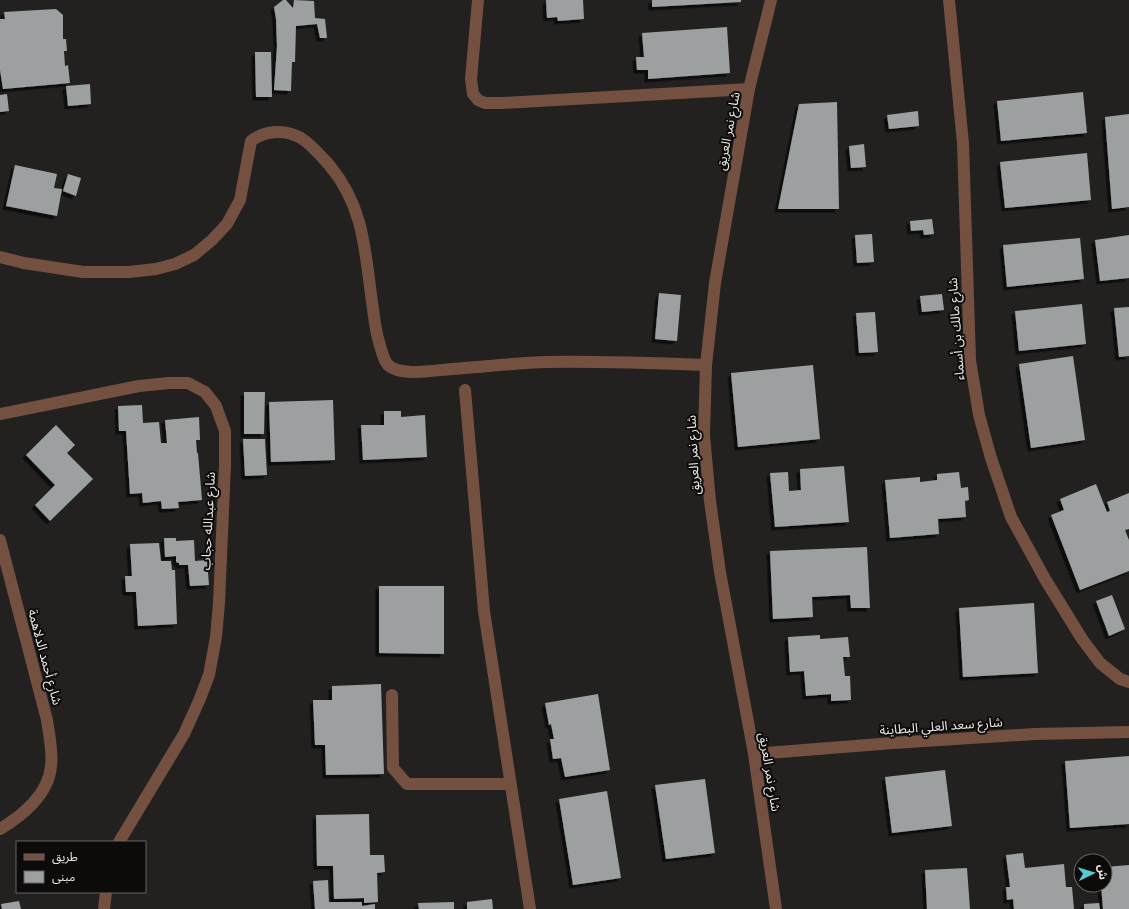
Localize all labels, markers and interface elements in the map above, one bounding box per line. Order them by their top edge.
street label: شارع نمر العريق [712,90,746,172]
street label: شارع مالك بن أسماء [944,277,970,381]
street label: شارع نمر العريق [682,415,706,495]
street label: شارع عبدالله حجاب [197,471,221,571]
street label: شارع أحمد الدلاهمة [22,607,66,707]
street label: شارع سعد العلي البطاينة [879,713,1003,741]
street label: شارع نمر العريق [753,731,785,813]
legend [16,841,146,893]
text: طريق [52,849,78,865]
north arrow [1073,853,1113,893]
text: ش [1095,864,1111,880]
text: مبنى [52,869,75,885]

